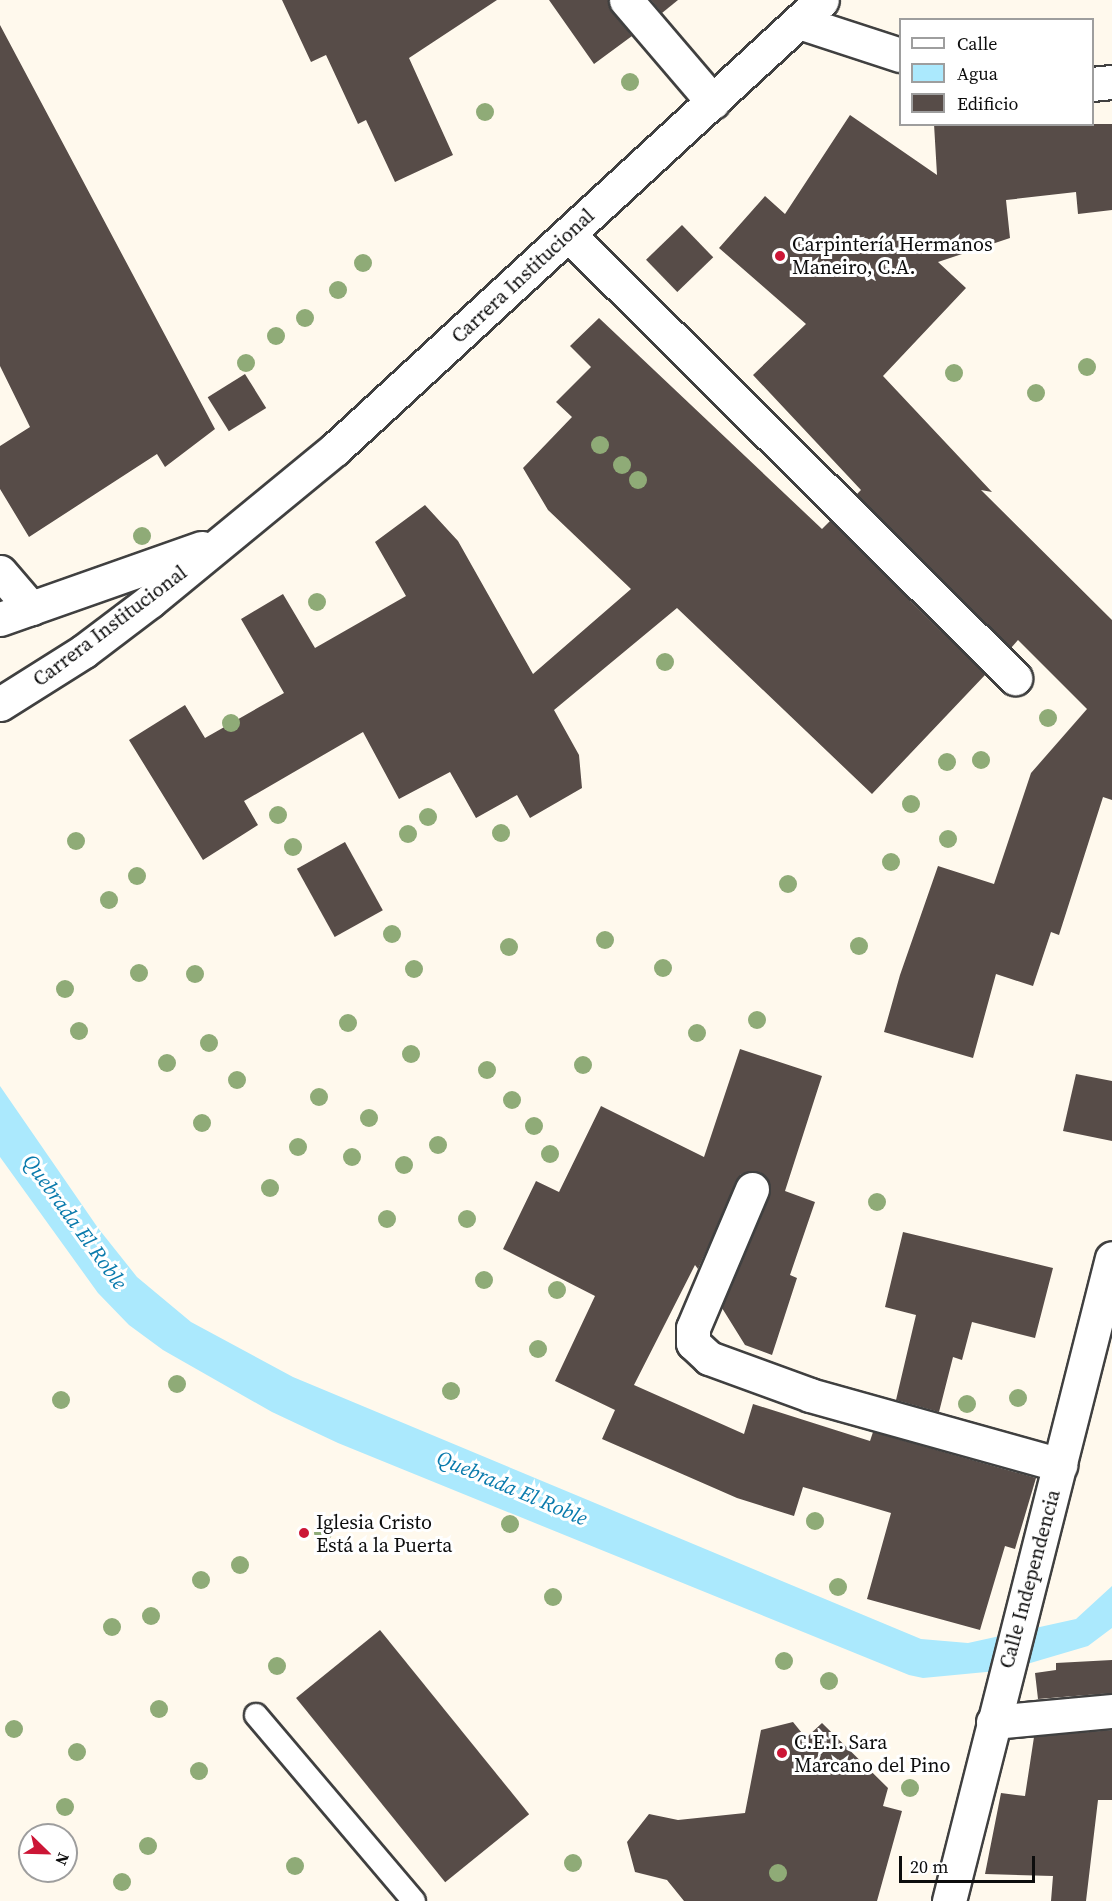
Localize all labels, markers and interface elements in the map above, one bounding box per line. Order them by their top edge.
legend [899,18,1094,126]
text: Calle [957,31,997,56]
text: Agua [957,61,998,86]
text: Edificio [957,91,1018,116]
street label: Carrera Institucional [447,204,599,348]
place label: Carpintería Hermanos Maneiro, C.A. [792,232,993,279]
marker: Carpintería Hermanos Maneiro, C.A. [773,249,787,263]
street label: Carrera Institucional [28,560,192,692]
water label: Quebrada El Roble [18,1150,132,1294]
water label: Quebrada El Roble [433,1445,591,1531]
street label: Calle Independencia [995,1487,1065,1671]
place label: Iglesia Cristo Está a la Puerta [316,1510,452,1557]
marker: Iglesia Cristo Está a la Puerta [297,1526,311,1540]
place label: C.E.I. Sara Marcano del Pino [794,1730,951,1777]
marker: C.E.I. Sara Marcano del Pino [775,1746,789,1760]
north arrow [18,1823,78,1883]
scale bar [902,1844,1038,1882]
text: N [50,1850,75,1869]
text: 20 m [910,1854,948,1879]

